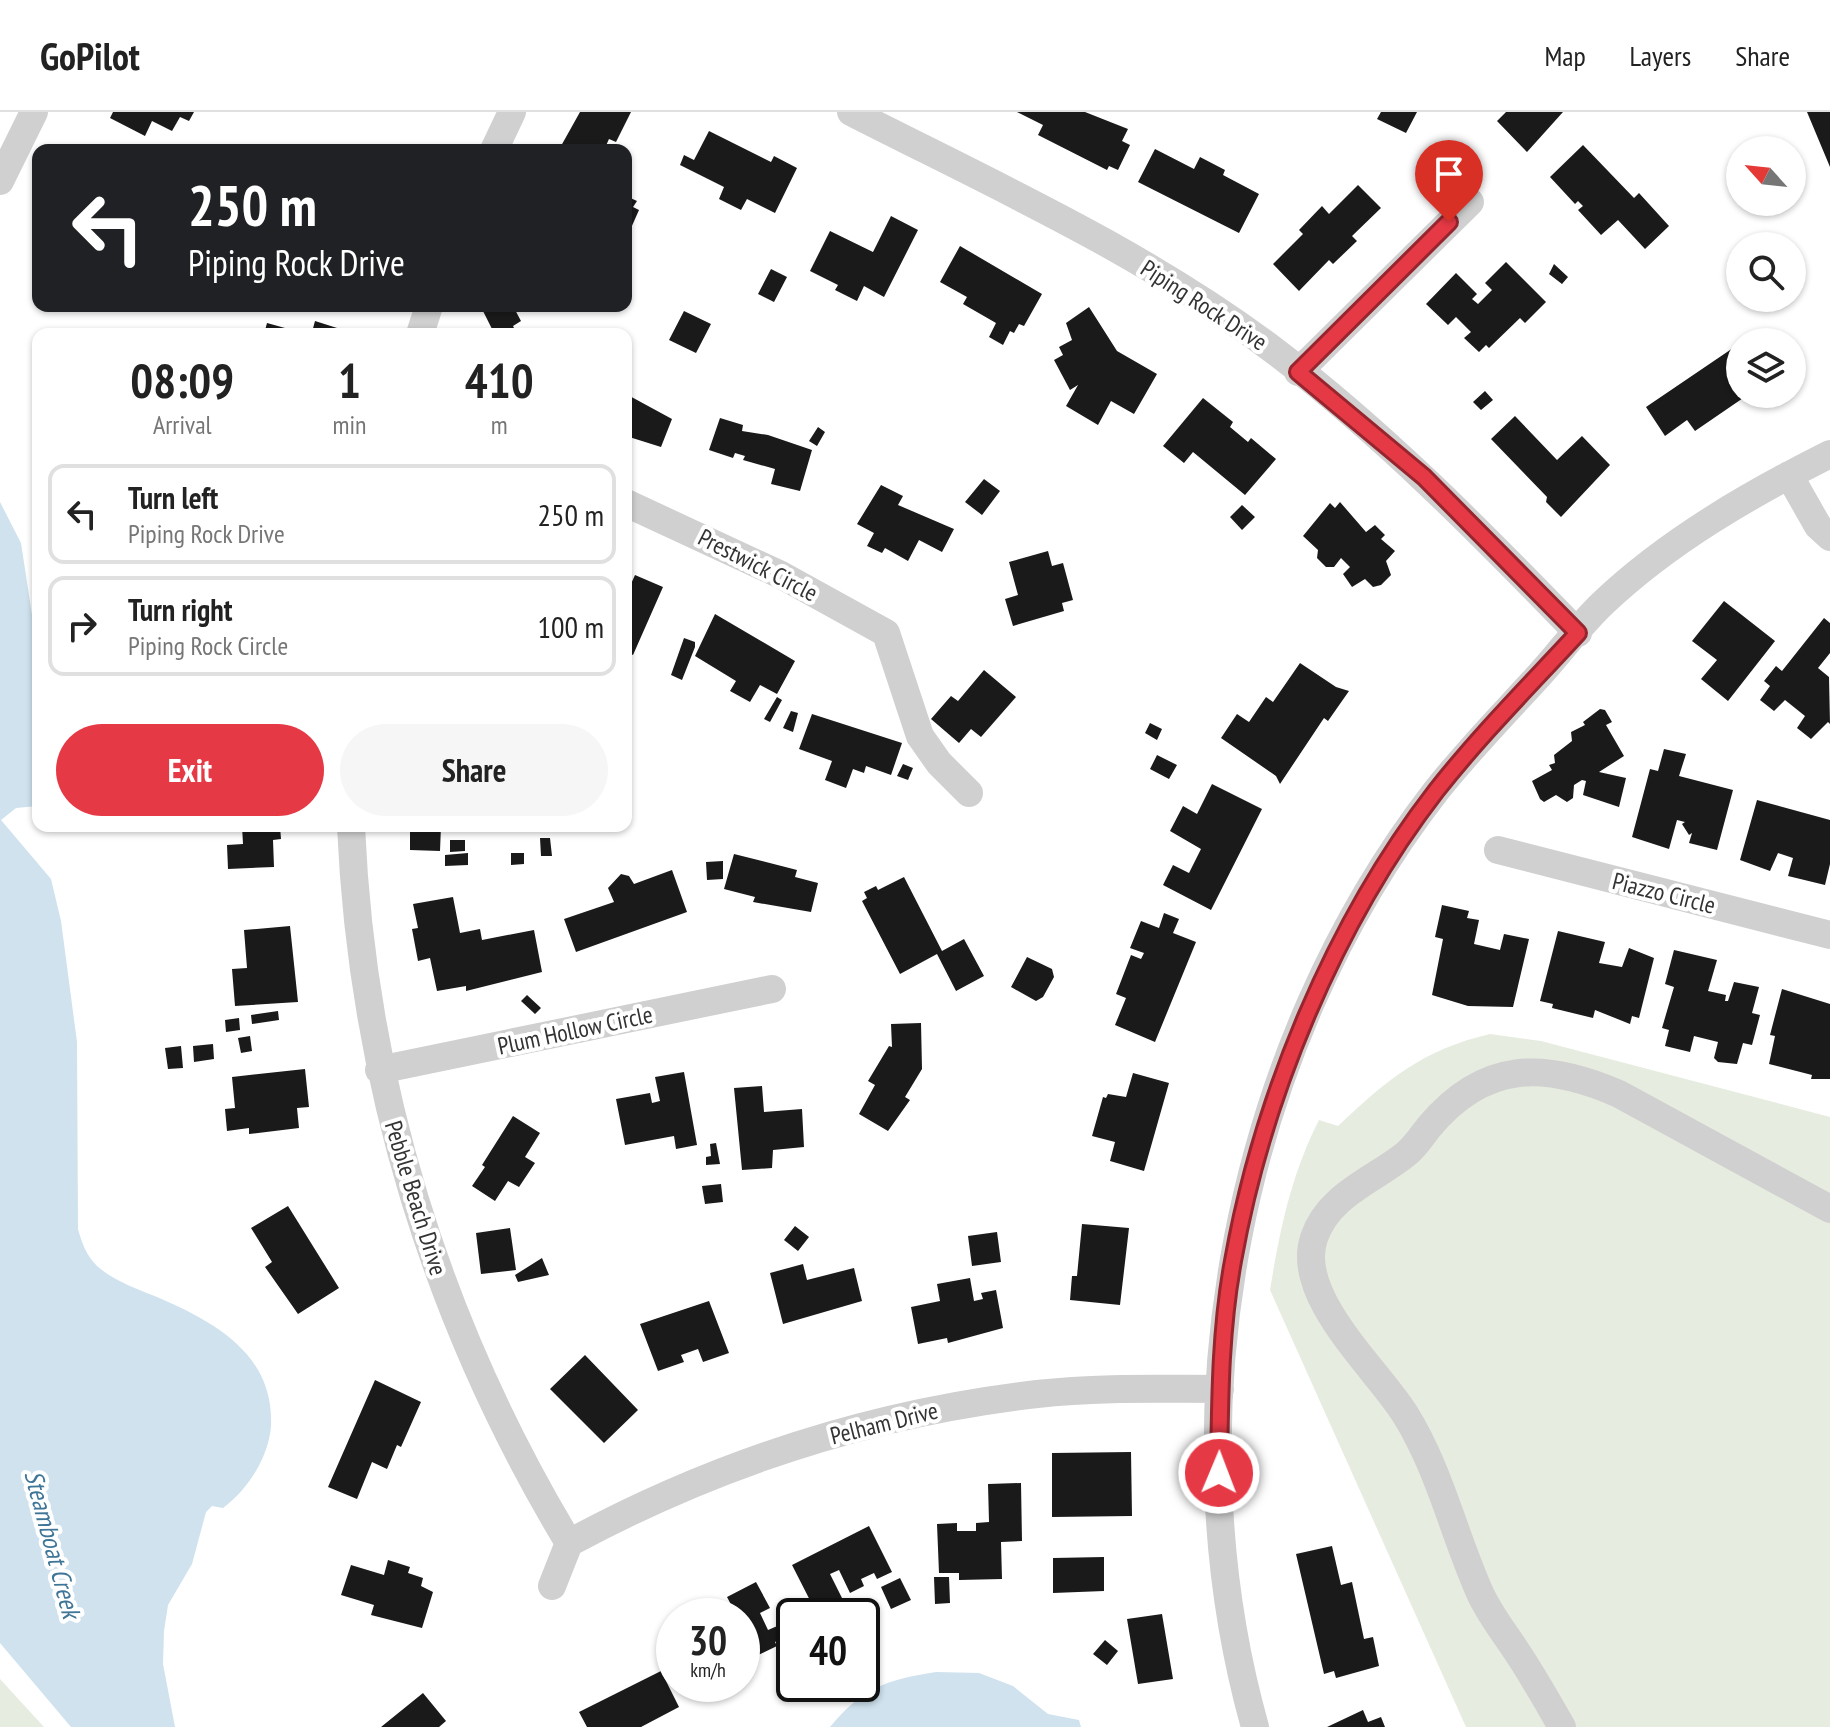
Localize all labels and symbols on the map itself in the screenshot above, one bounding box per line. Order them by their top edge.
north arrow [1726,136,1806,216]
pin [1415,140,1483,222]
street label: Piping Rock Drive [1135,253,1273,357]
street label: Prestwick Circle [693,522,823,608]
street label: Piazzo Circle [1609,865,1719,921]
street label: Plum Hollow Circle [495,998,655,1062]
street label: Pebble Beach Drive [378,1117,454,1279]
street label: Pelham Drive [827,1395,941,1451]
position arrow [1177,1431,1261,1515]
water label: Steamboat Creek [17,1466,89,1624]
speed limit sign: 40 [776,1598,880,1702]

